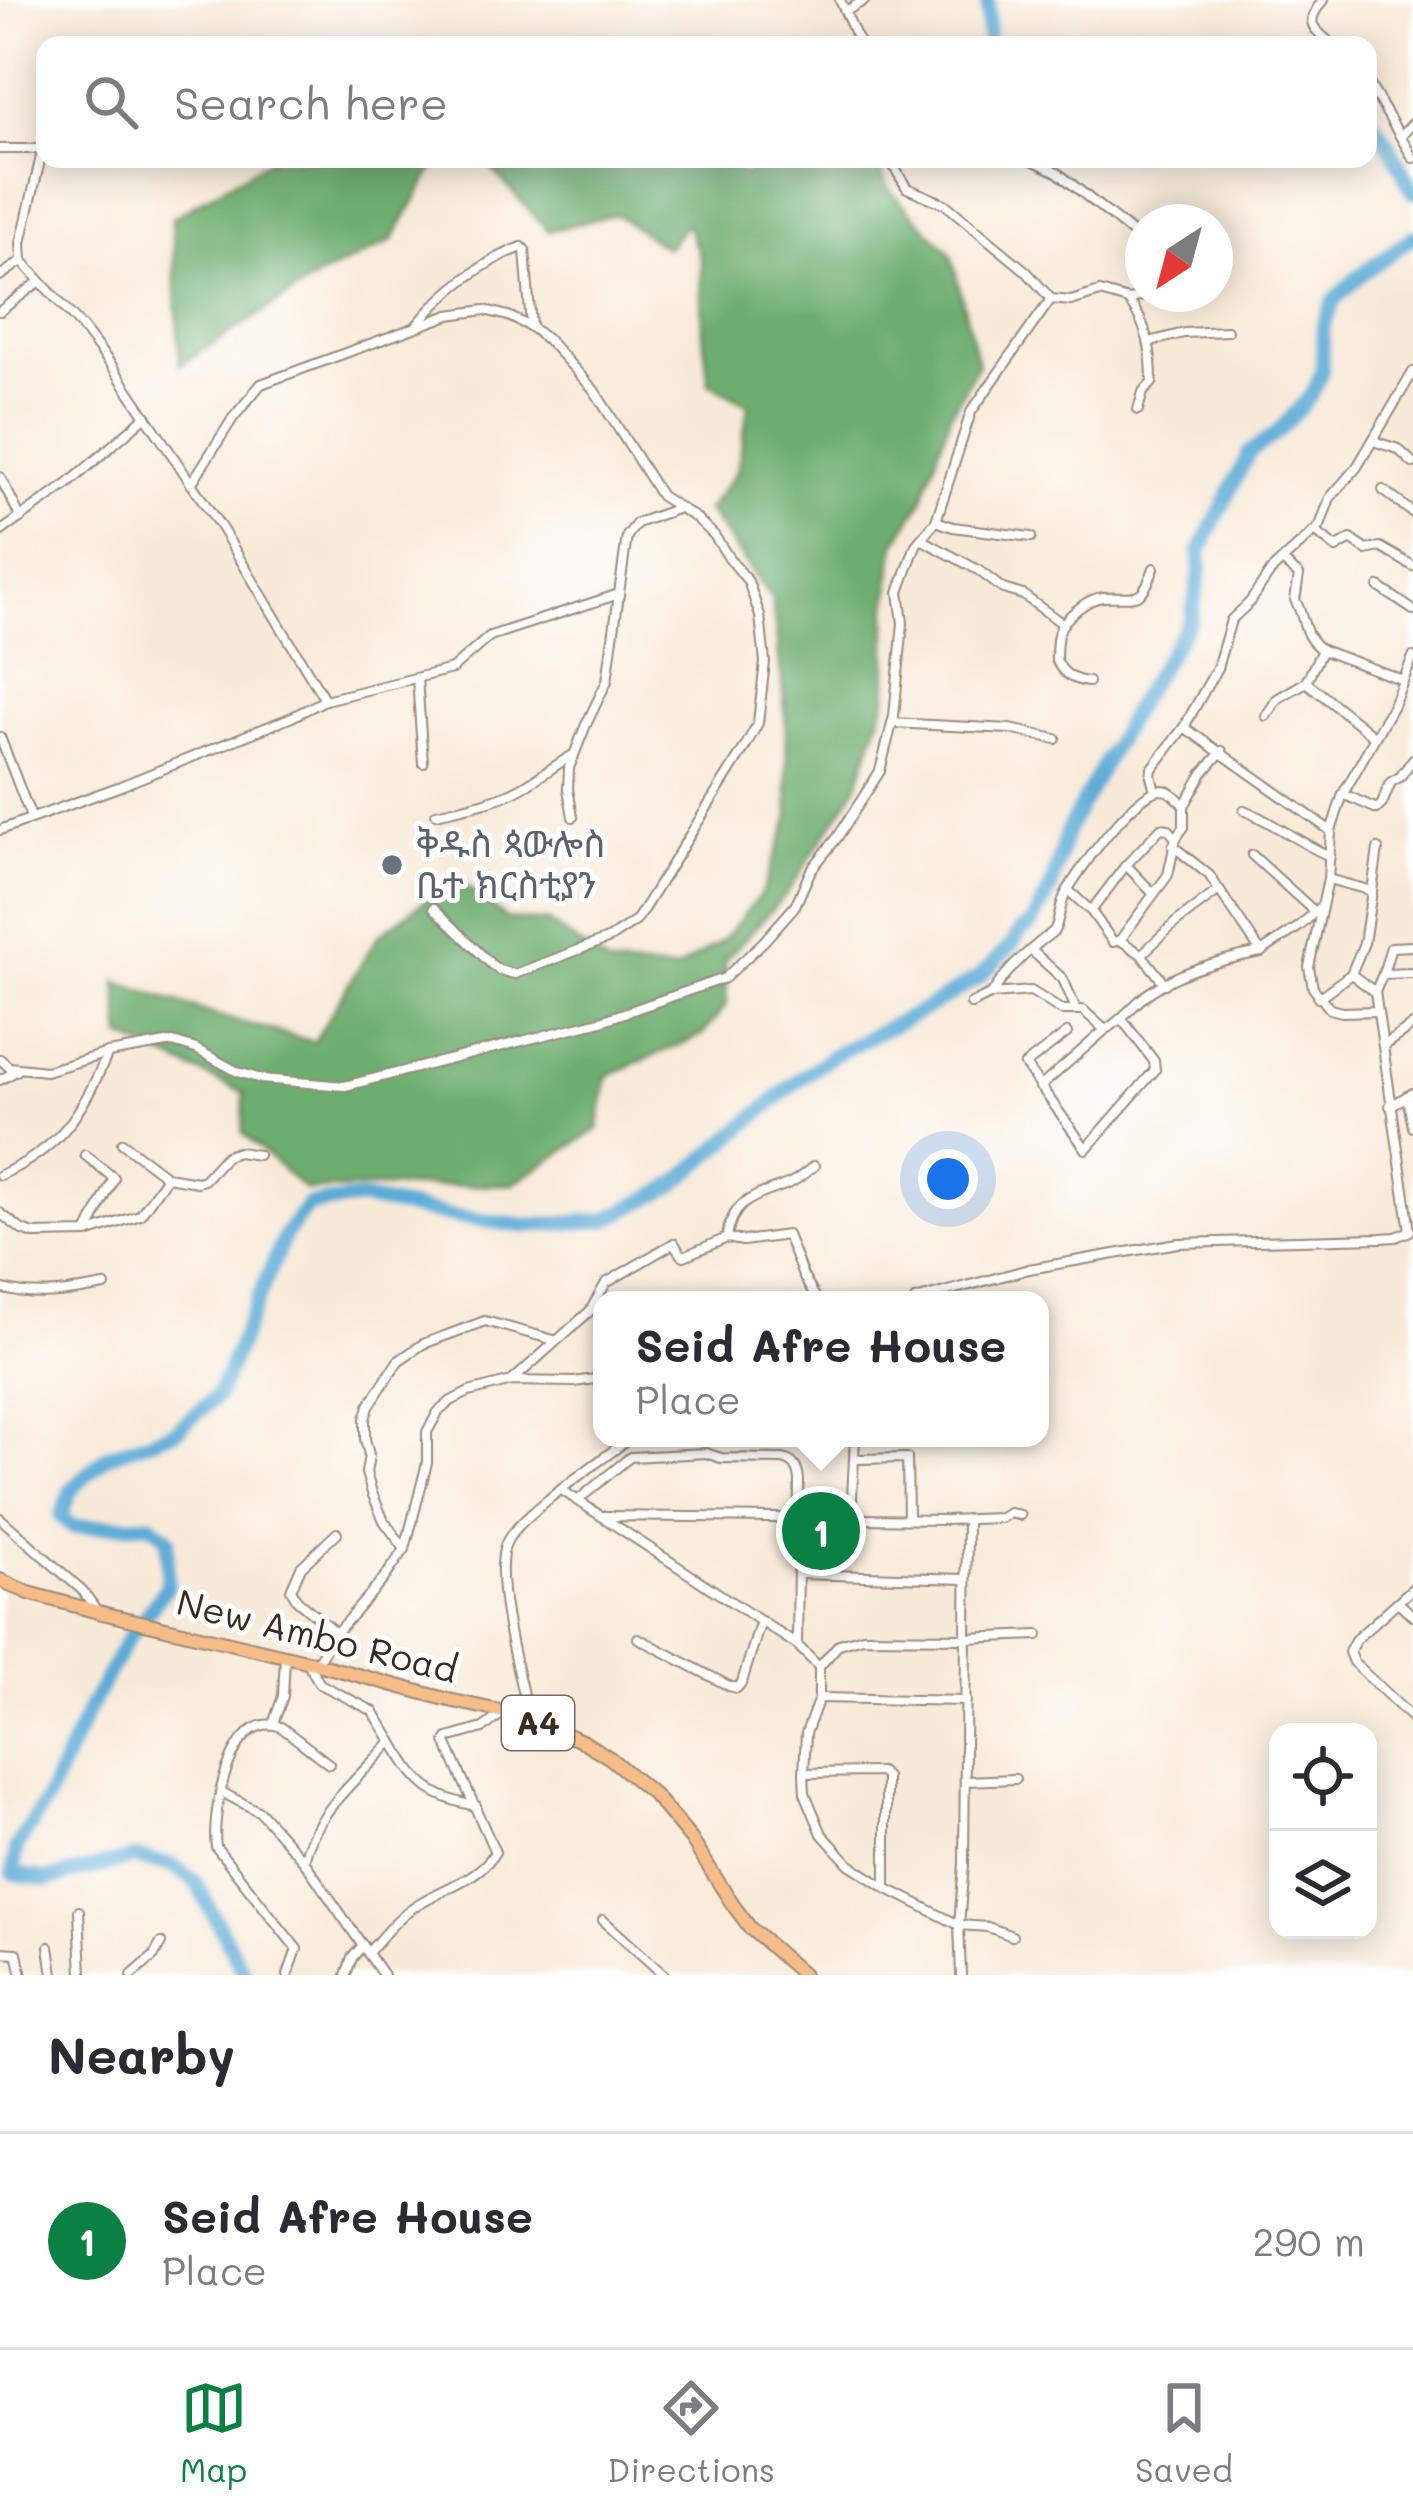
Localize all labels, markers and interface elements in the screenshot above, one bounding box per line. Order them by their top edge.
search box [36,36,1377,168]
icon: search [78,69,144,135]
text: Search here [174,73,448,131]
north arrow [1125,204,1233,312]
place label: ቅዱስ ጳውሎስ ቤተ ክርስቲያን [416,819,606,907]
marker: ቅዱስ ጳውሎስ ቤተ ክርስቲያን [379,852,405,878]
your location [918,1149,978,1209]
popup [593,1291,1049,1447]
text: Seid Afre House [636,1315,1006,1373]
text: Place [636,1373,741,1424]
pin: 1 [782,1486,860,1576]
street label: New Ambo Road [172,1577,462,1692]
road number: A4 [502,1696,574,1750]
map controls [1269,1723,1377,1939]
button: locate [1269,1723,1377,1831]
button: layers [1269,1831,1377,1939]
text: Nearby [48,2020,235,2087]
text: Seid Afre House [162,2186,533,2244]
text: 1 [78,2215,96,2266]
text: 290 m [1253,2215,1365,2266]
text: Place [162,2244,267,2295]
tab: Map [180,2375,247,2490]
tab: Directions [607,2375,775,2490]
tab: Saved [1135,2375,1233,2490]

